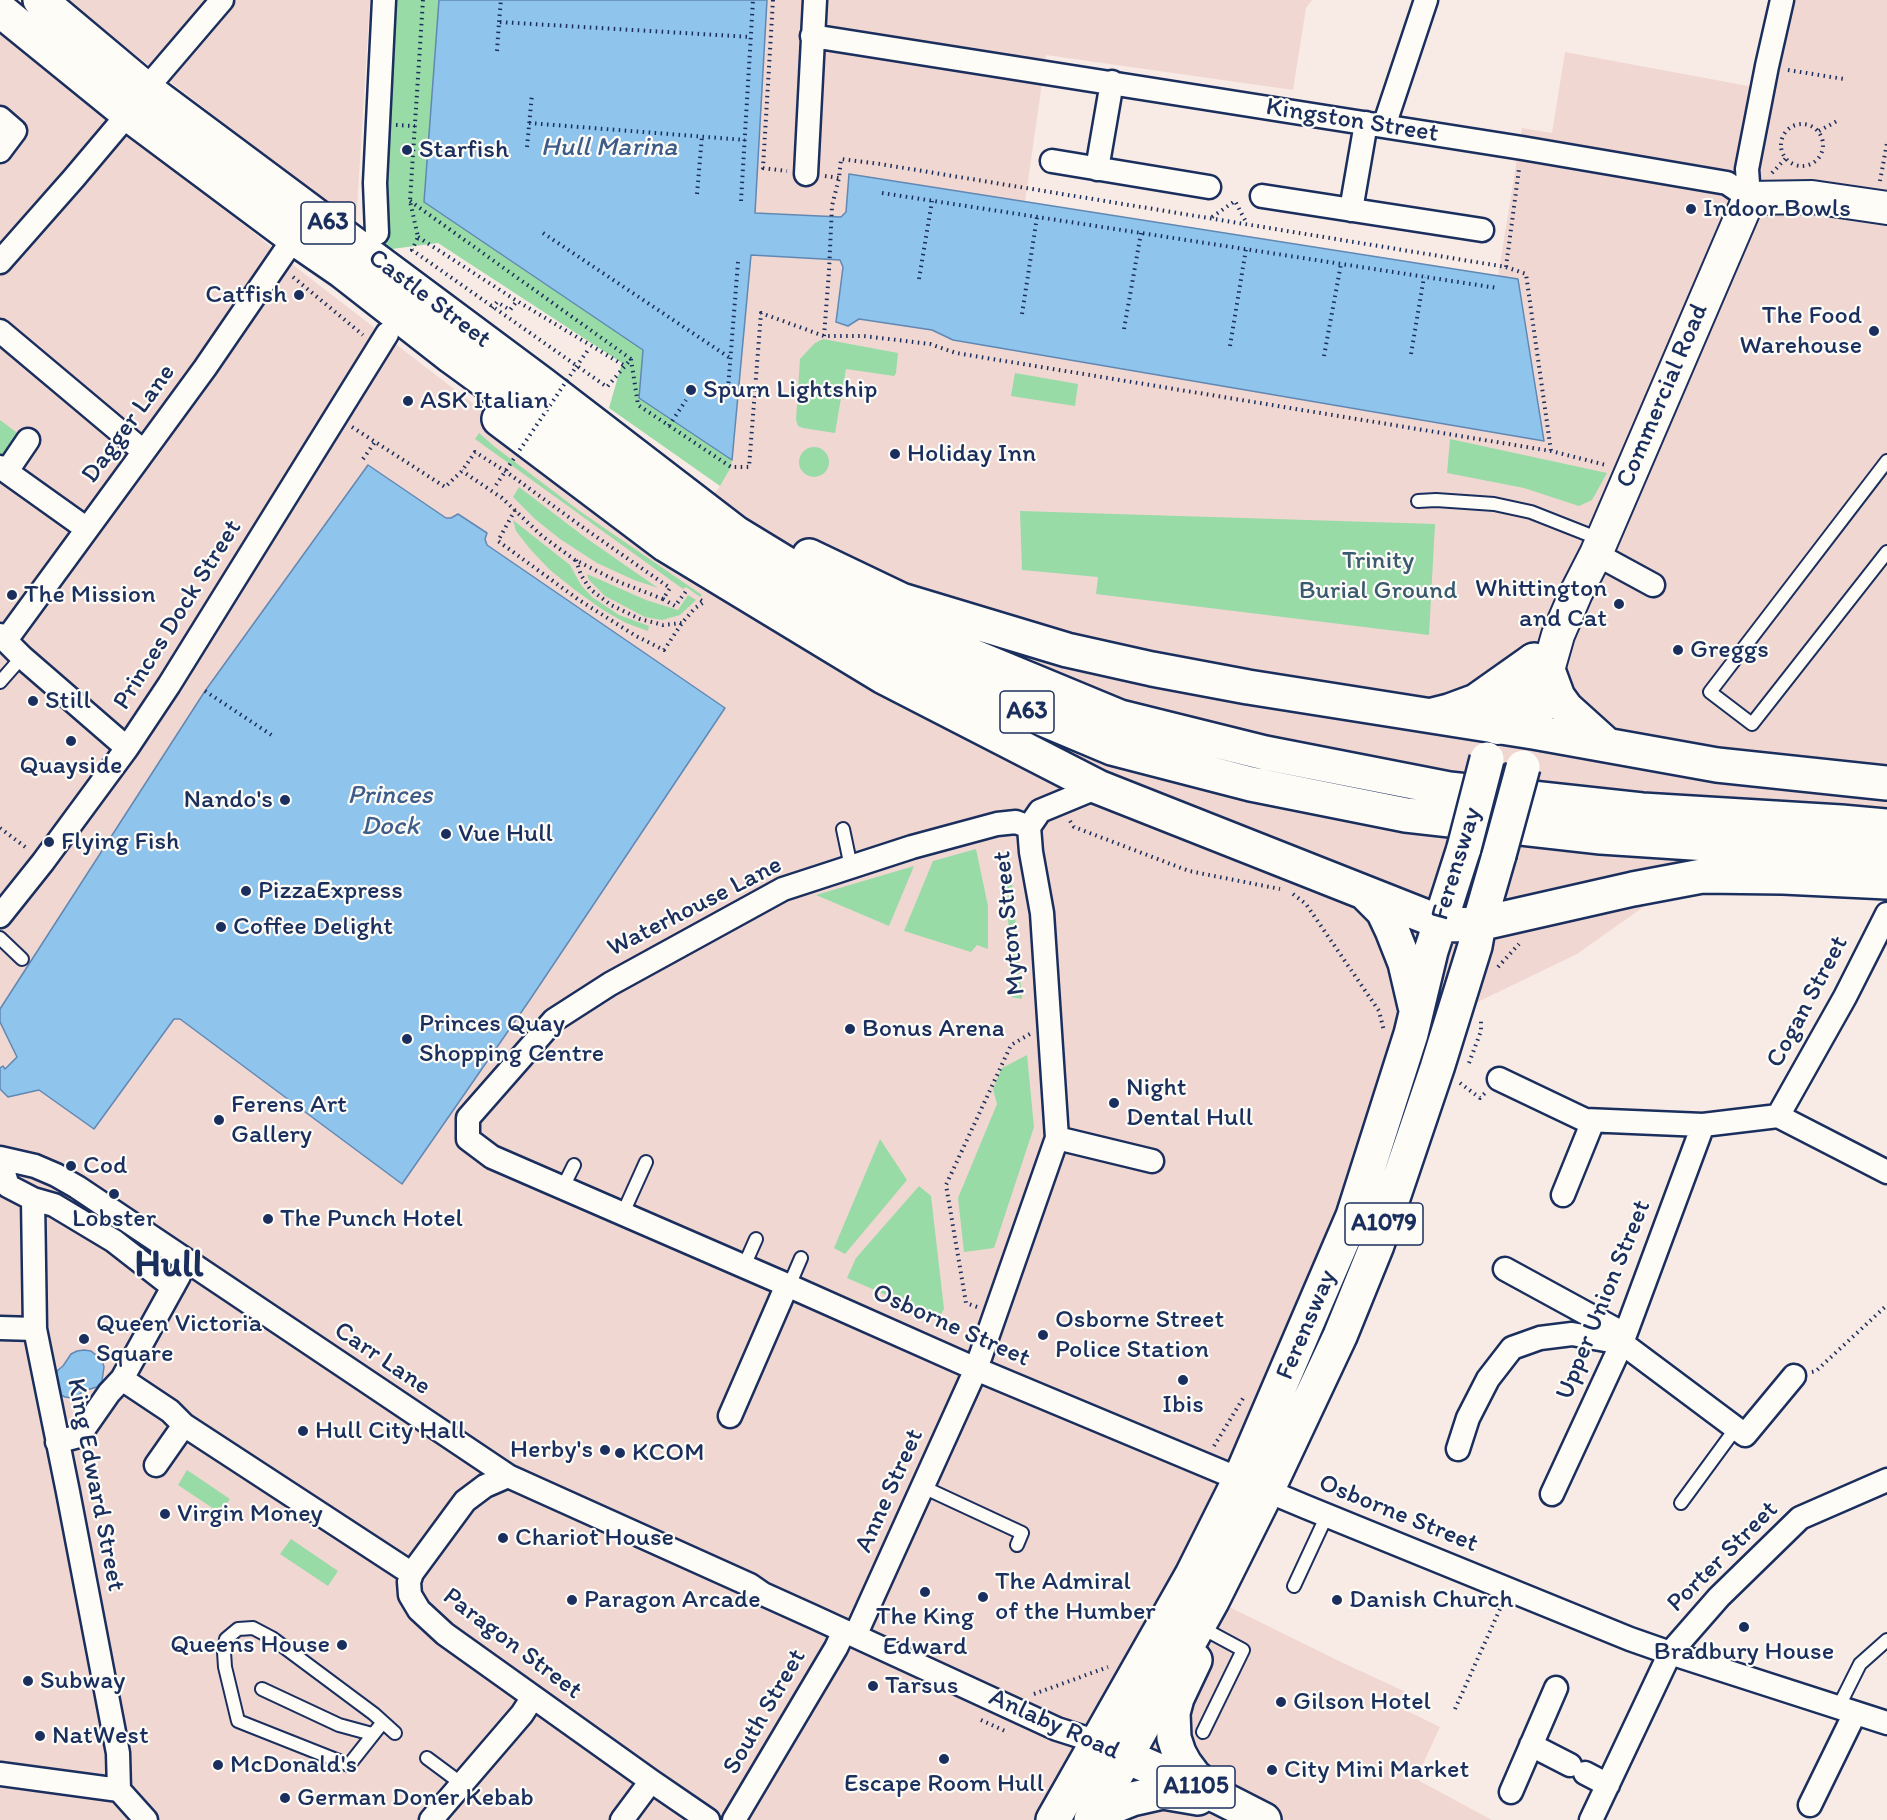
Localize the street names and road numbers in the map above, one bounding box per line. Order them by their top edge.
street label: Kingston Street [1263,92,1441,150]
road number: A63 [301,202,355,244]
street label: Castle Street [361,243,497,355]
street label: Commercial Road [1610,299,1716,493]
street label: Dagger Lane [75,358,183,490]
street label: Princes Dock Street [107,514,249,716]
road number: A63 [1000,691,1054,733]
street label: Ferensway [1425,804,1489,924]
street label: Myton Street [987,849,1033,997]
street label: Waterhouse Lane [603,850,787,964]
street label: Cogan Street [1760,931,1856,1073]
street label: Upper Union Street [1550,1196,1658,1404]
road number: A1079 [1345,1203,1423,1245]
street label: Ferensway [1270,1265,1344,1385]
street label: Osborne Street [867,1277,1035,1375]
street label: Carr Lane [328,1315,436,1403]
street label: King Edward Street [59,1376,131,1594]
street label: Anne Street [849,1424,931,1558]
street label: Osborne Street [1314,1468,1482,1560]
street label: Porter Street [1661,1495,1785,1619]
street label: Paragon Street [436,1581,588,1707]
street label: South Street [717,1644,813,1780]
street label: Anlaby Road [984,1682,1124,1768]
road number: A1105 [1157,1766,1235,1808]

